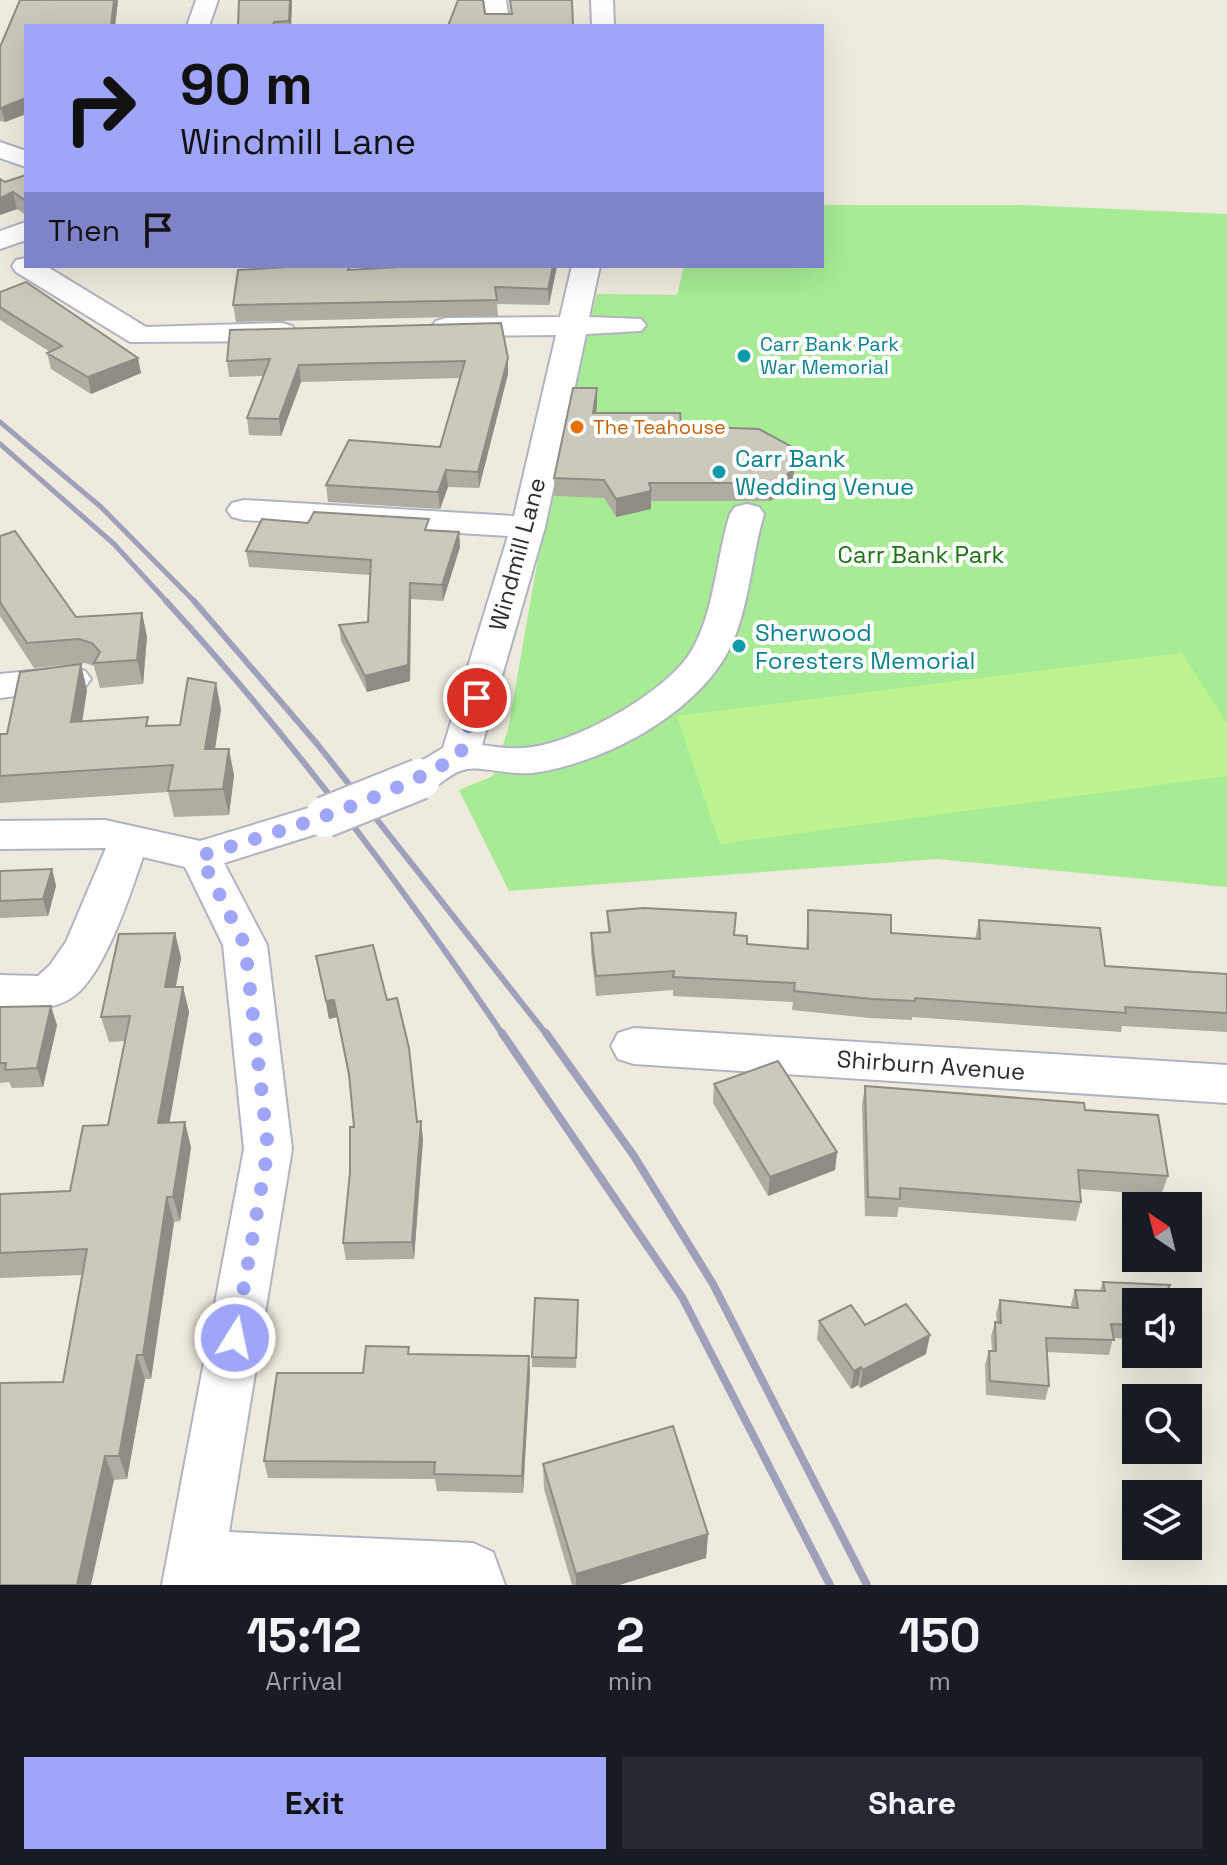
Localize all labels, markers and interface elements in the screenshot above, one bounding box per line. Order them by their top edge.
text: 90 m [180,49,313,120]
icon: right [48,56,152,160]
text: Windmill Lane [180,119,416,165]
icon: arrive [136,208,180,252]
text: Then [48,211,120,250]
place label: Carr Bank Park War Memorial [760,331,899,380]
marker: Carr Bank Park War Memorial [735,347,753,365]
place label: The Teahouse [593,414,726,440]
marker: The Teahouse [568,418,586,436]
place label: Carr Bank Wedding Venue [735,443,914,502]
marker: Carr Bank Wedding Venue [710,463,728,481]
street label: Windmill Lane [482,474,552,634]
park label: Carr Bank Park [838,539,1005,570]
place label: Sherwood Foresters Memorial [755,617,975,676]
marker: Sherwood Foresters Memorial [730,637,748,655]
pin [443,664,511,732]
icon: arrive [455,676,499,720]
street label: Shirburn Avenue [836,1043,1026,1087]
north arrow [1122,1192,1202,1272]
map controls [1122,1192,1202,1560]
button: sound [1122,1288,1202,1368]
position arrow [193,1296,277,1380]
button: search [1122,1384,1202,1464]
button: layers [1122,1480,1202,1560]
text: 15:12 [246,1605,361,1666]
text: 2 [616,1605,644,1666]
text: 150 [899,1605,981,1666]
text: Arrival [265,1664,343,1698]
text: min [608,1664,653,1698]
text: m [929,1664,951,1698]
button: Exit [24,1757,606,1849]
button: Share [622,1757,1203,1849]

